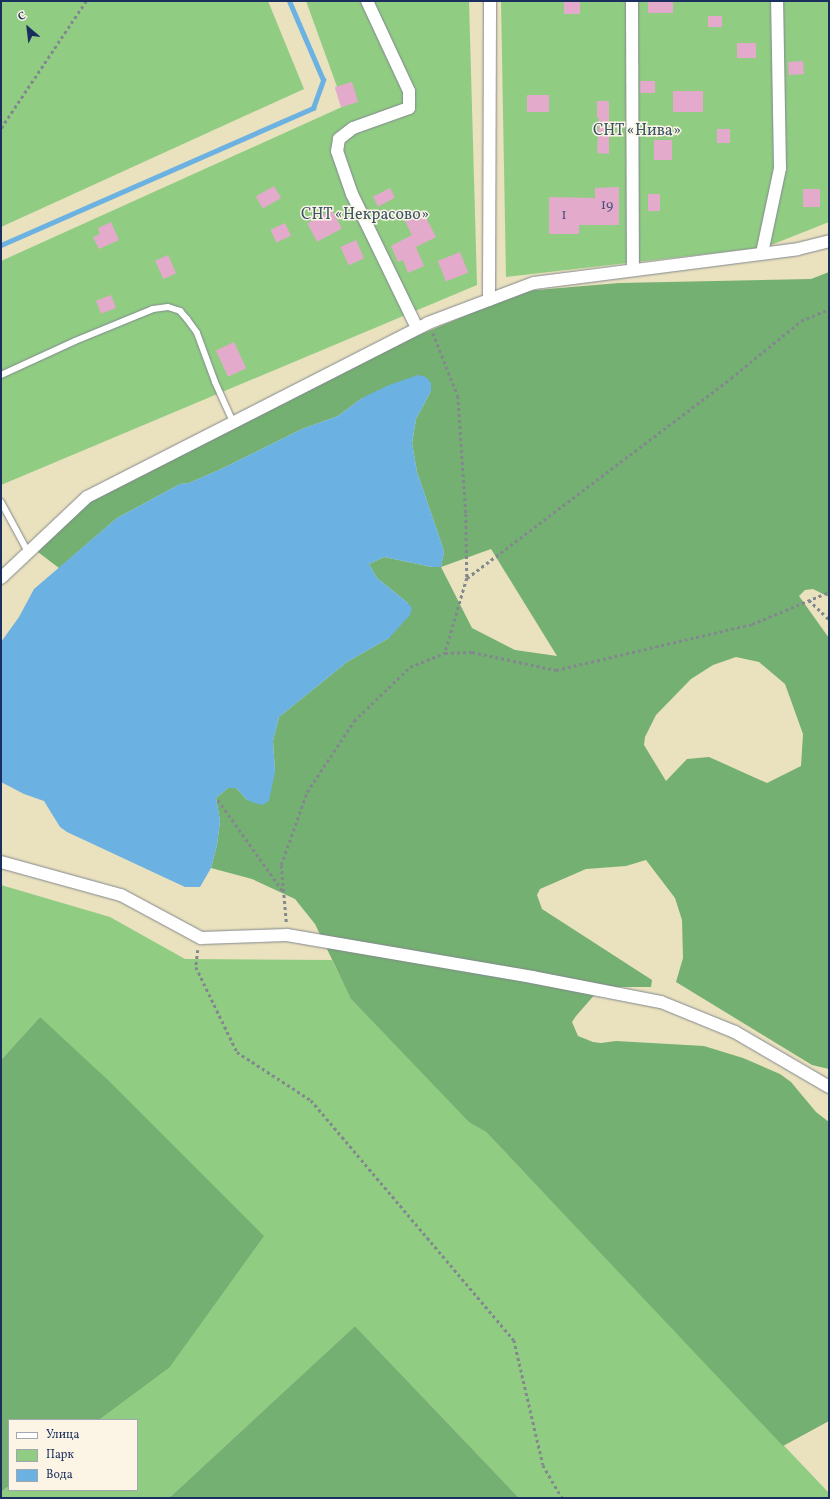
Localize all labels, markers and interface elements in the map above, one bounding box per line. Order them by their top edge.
north arrow [8,8,48,48]
text: С [15,9,29,25]
park label: СНТ «Нива» [593,121,681,141]
house number: 19 [601,198,613,214]
park label: СНТ «Некрасово» [301,205,429,225]
house number: 1 [561,208,567,224]
legend [8,1419,138,1491]
text: Улица [46,1427,79,1443]
text: Парк [46,1447,74,1463]
text: Вода [46,1467,73,1483]

